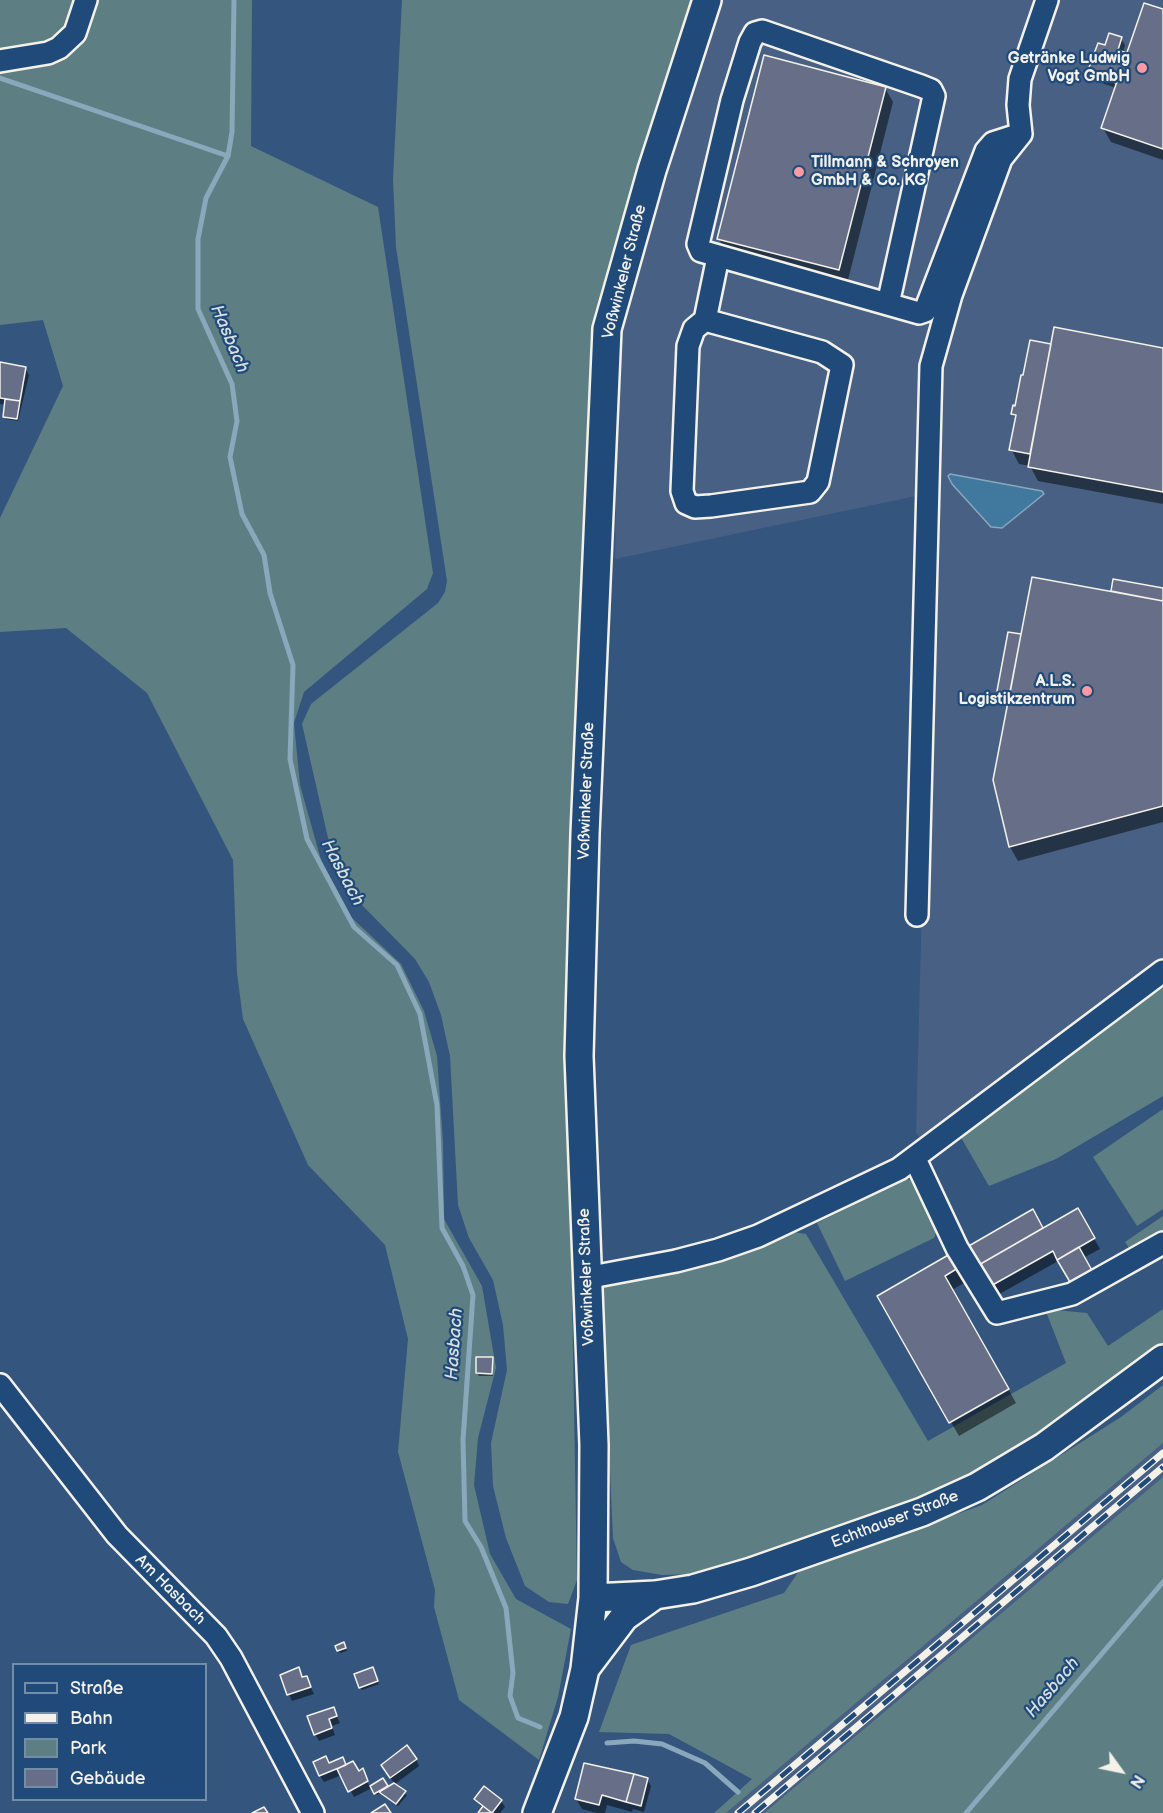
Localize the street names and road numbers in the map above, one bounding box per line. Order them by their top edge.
street label: Voßwinkeler Straße [599,203,651,341]
street label: Voßwinkeler Straße [575,722,599,860]
street label: Voßwinkeler Straße [575,1208,599,1346]
street label: Echthauser Straße [829,1487,961,1553]
street label: Am Hasbach [131,1551,209,1629]

